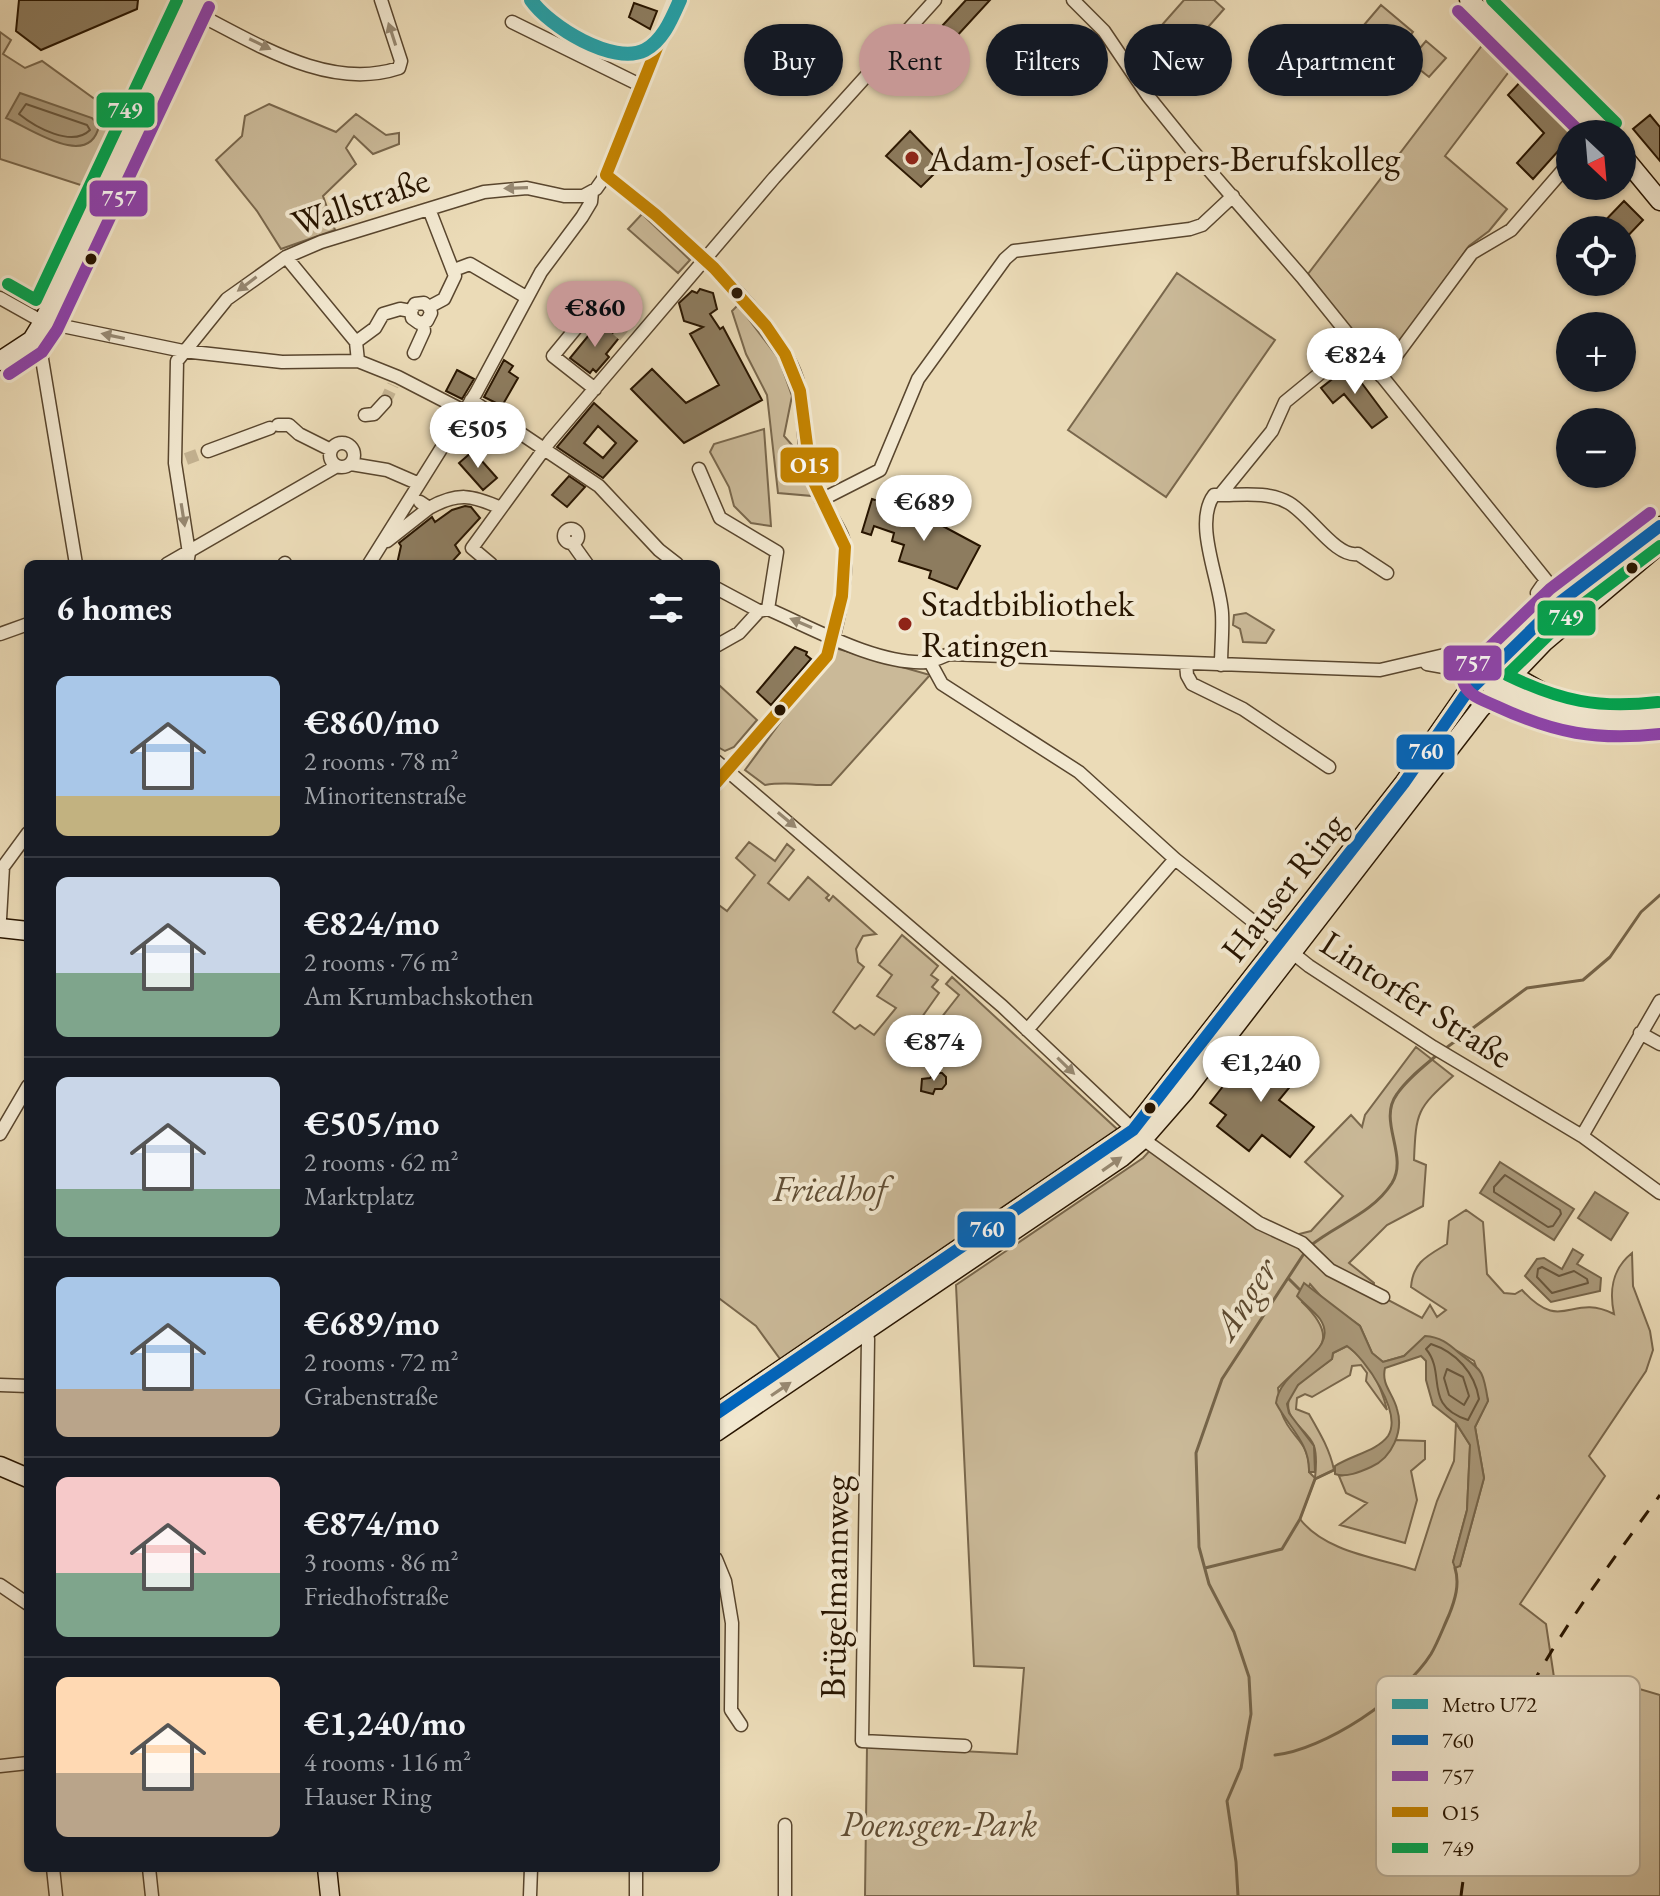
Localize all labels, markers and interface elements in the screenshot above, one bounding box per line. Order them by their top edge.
one-way arrow [386,22,398,46]
chip: Buy [744,24,843,96]
chip: Rent [859,24,970,96]
chip: Filters [986,24,1108,96]
chip: New [1124,24,1232,96]
chip: Apartment [1248,24,1423,96]
one-way arrow [249,37,272,51]
line badge: 749 [95,91,156,129]
text: 749 [108,96,143,125]
north arrow [1556,120,1636,200]
map controls [1556,120,1636,488]
place label: Adam-Josef-Cüppers-Berufskolleg [927,135,1401,182]
marker: Adam-Josef-Cüppers-Berufskolleg [903,149,921,167]
street label: Wallstraße [285,156,435,246]
line badge: 757 [88,179,149,218]
one-way arrow [503,182,528,195]
text: 757 [102,184,137,213]
button: locate [1556,216,1636,296]
unlabelled marker [83,251,99,267]
one-way arrow [237,276,257,292]
pin: €860 [548,281,642,349]
unlabelled marker [729,285,745,301]
text: €860 [565,290,625,324]
button: + [1556,312,1636,392]
pin: €824 [1308,328,1402,396]
one-way arrow [101,330,126,342]
text: €824 [1325,337,1385,371]
pin: €505 [431,402,525,470]
button: − [1556,408,1636,488]
text: €505 [448,411,508,445]
line badge: O15 [779,446,840,484]
text: O15 [790,451,830,480]
pin: €689 [877,475,971,543]
text: €689 [894,484,954,518]
one-way arrow [177,503,190,528]
unlabelled marker [1624,560,1640,576]
place label: Stadtbibliothek Ratingen [921,580,1135,668]
text: 6 homes [56,586,172,630]
icon: filters [644,586,688,630]
line badge: 749 [1536,599,1597,637]
text: 749 [1549,603,1584,632]
marker: Stadtbibliothek Ratingen [896,615,914,633]
one-way arrow [789,617,813,630]
line badge: 757 [1442,644,1503,682]
text: 757 [1456,649,1491,678]
text: €860/mo [304,700,439,744]
unlabelled marker [772,702,788,718]
icon: home [120,708,216,804]
line badge: 760 [1395,733,1456,771]
text: 760 [1409,737,1444,766]
text: 2 rooms · 78 m² [304,744,459,778]
text: Minoritenstraße [304,778,466,812]
street label: Hauser Ring [1210,803,1356,971]
one-way arrow [776,811,796,828]
text: €824/mo [304,901,439,945]
icon: home [120,909,216,1005]
street label: Lintorfer Straße [1312,919,1522,1079]
text: 2 rooms · 76 m² [304,945,459,979]
text: Am Krumbachskothen [304,979,534,1013]
pin: €874 [887,1015,981,1083]
text: €874 [904,1024,964,1058]
pin: €1,240 [1196,1036,1326,1104]
text: €1,240 [1221,1045,1301,1079]
one-way arrow [1056,1056,1075,1075]
unlabelled marker [1142,1100,1158,1116]
text: €505/mo [304,1101,439,1145]
icon: home [120,1109,216,1205]
text: 2 rooms · 62 m² [304,1145,459,1179]
one-way arrow [1101,1157,1122,1172]
park label: Friedhof [772,1165,895,1212]
text: Marktplatz [304,1179,414,1213]
line badge: 760 [956,1210,1017,1249]
text: 760 [970,1215,1005,1244]
water label: Anger [1198,1247,1289,1351]
text: €689/mo [304,1301,439,1345]
icon: home [120,1309,216,1405]
text: 2 rooms · 72 m² [304,1345,459,1379]
text: Grabenstraße [304,1379,438,1413]
one-way arrow [770,1382,792,1396]
street label: Brügelmannweg [809,1475,859,1699]
text: €874/mo [304,1501,439,1545]
icon: home [120,1509,216,1605]
text: 3 rooms · 86 m² [304,1545,459,1579]
text: Friedhofstraße [304,1579,449,1613]
legend [1376,1676,1640,1876]
text: Metro U72 [1442,1690,1537,1719]
text: €1,240/mo [304,1701,466,1745]
icon: home [120,1709,216,1805]
text: 760 [1442,1726,1474,1755]
text: 4 rooms · 116 m² [304,1745,471,1779]
text: 757 [1442,1762,1474,1791]
text: Hauser Ring [304,1779,432,1813]
text: O15 [1442,1798,1480,1827]
park label: Poensgen-Park [841,1800,1037,1847]
text: 749 [1442,1834,1474,1863]

